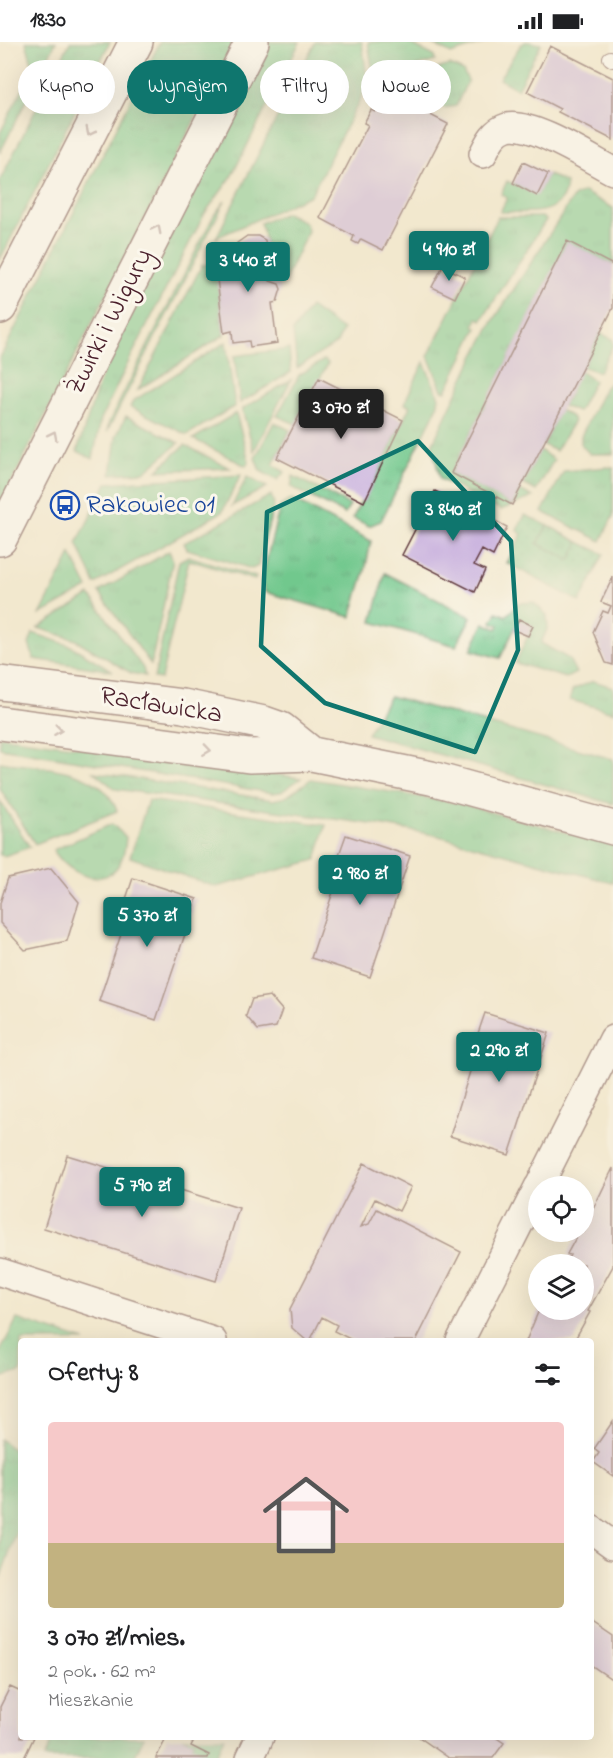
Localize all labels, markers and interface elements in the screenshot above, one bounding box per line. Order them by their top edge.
text: 18:30 [30,5,66,37]
chip: Kupno [18,60,115,114]
chip: Wynajem [127,60,248,114]
chip: Filtry [260,60,349,114]
chip: Nowe [361,60,451,114]
one-way arrow [86,125,97,136]
one-way arrow [150,225,161,235]
pin: 4 910 zł [387,231,511,282]
text: 4 910 zł [423,236,475,265]
street label: Żwirki i Wigury [56,242,164,402]
pin: 3 440 zł [186,242,310,293]
text: 3 440 zł [220,247,276,276]
pin: 3 070 zł [279,389,403,440]
text: 3 070 zł [313,394,369,423]
one-way arrow [45,430,57,441]
place label: Rakowiec 01 [86,486,215,525]
bus stop icon: Rakowiec 01 [49,489,81,521]
pin: 3 840 zł [391,491,515,542]
text: 3 840 zł [425,496,481,525]
street label: Racławicka [97,677,225,735]
one-way arrow [53,723,63,736]
one-way arrow [202,743,211,756]
pin: 2 980 zł [298,855,422,906]
text: 2 980 zł [332,860,388,889]
pin: 5 370 zł [85,897,209,948]
text: 5 370 zł [117,902,177,931]
pin: 2 290 zł [437,1032,561,1083]
text: 2 290 zł [470,1037,528,1066]
pin: 5 790 zł [80,1167,204,1218]
text: 5 790 zł [113,1172,171,1201]
map controls [528,1176,594,1320]
button: locate [528,1176,594,1242]
button: layers [528,1254,594,1320]
text: Oferty: 8 [48,1355,139,1393]
icon: filters [531,1358,564,1391]
icon: home [252,1461,360,1569]
text: 3 070 zł/mies. [48,1620,185,1658]
text: 2 pok. · 62 m² [48,1658,156,1687]
text: Mieszkanie [48,1687,133,1716]

